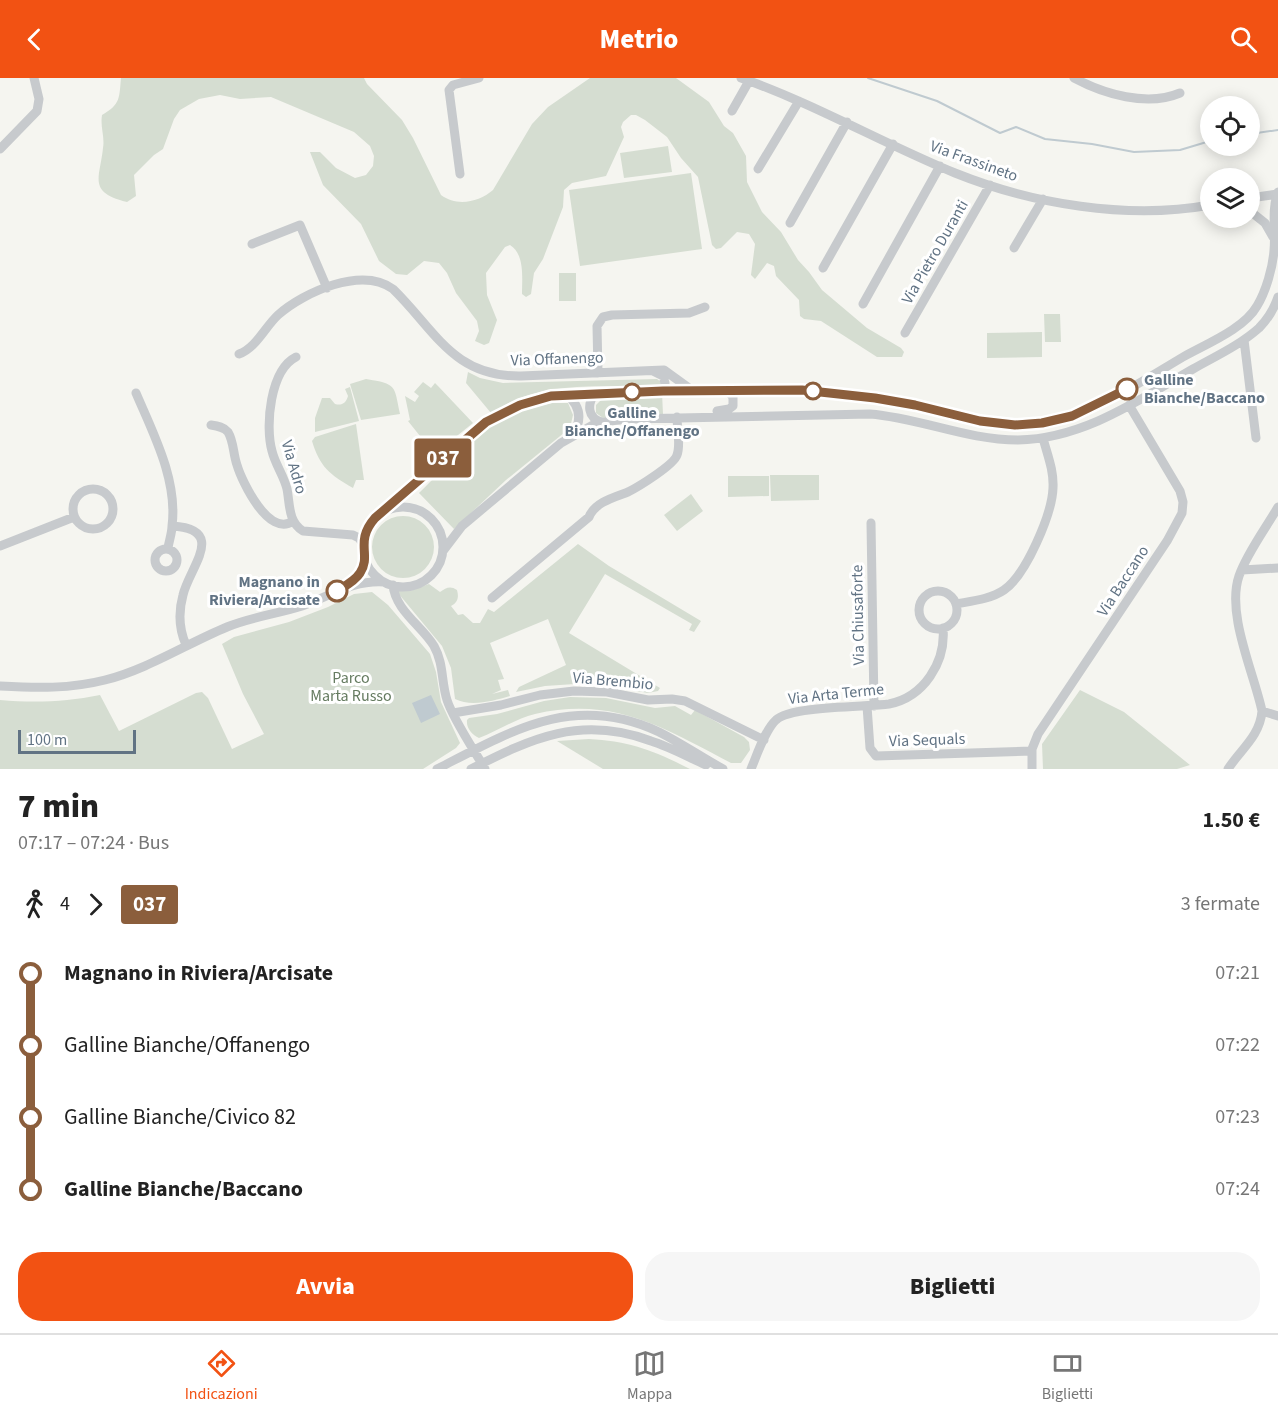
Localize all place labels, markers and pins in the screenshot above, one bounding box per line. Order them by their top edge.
place label: Galline Bianche/Baccano [1144,369,1265,409]
marker: Galline Bianche/Baccano [1116,378,1138,400]
unlabelled marker [804,382,822,400]
marker: Galline Bianche/Offanengo [623,383,641,401]
place label: Galline Bianche/Offanengo [564,402,700,442]
place label: Magnano in Riviera/Arcisate [209,571,320,611]
marker: Magnano in Riviera/Arcisate [326,580,348,602]

